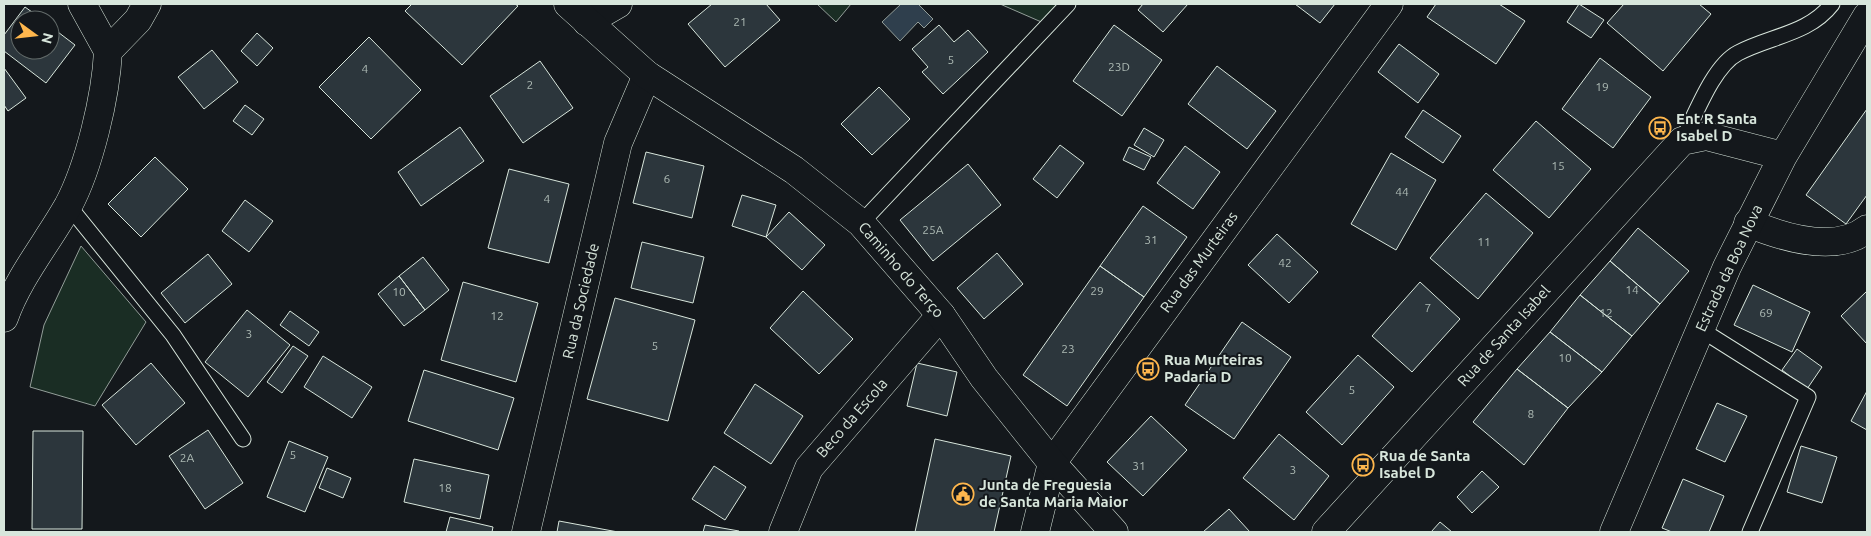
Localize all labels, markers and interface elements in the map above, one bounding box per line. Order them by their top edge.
north arrow [10,10,60,60]
house number: 21 [733,15,747,28]
text: N [38,31,57,45]
house number: 5 [948,53,954,66]
house number: 23D [1108,60,1130,73]
house number: 4 [362,62,369,75]
house number: 2 [527,78,533,91]
house number: 19 [1595,80,1609,93]
place label: Ent R Santa Isabel D [1676,110,1757,144]
bus stop icon: Ent R Santa Isabel D [1648,116,1672,140]
house number: 15 [1551,159,1565,172]
house number: 6 [664,172,671,185]
house number: 44 [1395,185,1409,198]
house number: 4 [544,192,551,205]
street label: Estrada da Boa Nova [1692,202,1765,334]
street label: Rua das Murteiras [1156,208,1241,315]
street label: Caminho do Terço [855,218,948,321]
house number: 25A [922,223,944,236]
house number: 31 [1144,233,1158,246]
house number: 11 [1477,235,1491,248]
street label: Rua da Sociedade [559,241,602,360]
house number: 42 [1278,256,1292,269]
street label: Rua de Santa Isabel [1454,282,1553,390]
house number: 14 [1625,283,1639,296]
house number: 29 [1090,284,1104,297]
house number: 10 [392,285,406,298]
house number: 7 [1425,301,1431,314]
house number: 12 [1599,306,1613,319]
house number: 69 [1759,306,1773,319]
house number: 12 [490,309,504,322]
house number: 3 [246,327,252,340]
house number: 5 [652,339,658,352]
house number: 23 [1061,342,1075,355]
place label: Rua Murteiras Padaria D [1164,351,1263,385]
house number: 10 [1558,351,1572,364]
bus stop icon: Rua Murteiras Padaria D [1136,357,1160,381]
street label: Beco da Escola [813,375,891,461]
house number: 5 [1349,383,1355,396]
house number: 8 [1528,407,1535,420]
place label: Rua de Santa Isabel D [1379,447,1470,481]
house number: 5 [290,448,296,461]
house number: 2A [180,451,194,464]
bus stop icon: Rua de Santa Isabel D [1351,453,1375,477]
house number: 31 [1132,459,1146,472]
house number: 3 [1290,463,1296,476]
place label: Junta de Freguesia de Santa Maria Maior [979,476,1129,510]
house number: 18 [438,481,452,494]
public building icon: Junta de Freguesia de Santa Maria Maior [951,482,975,506]

